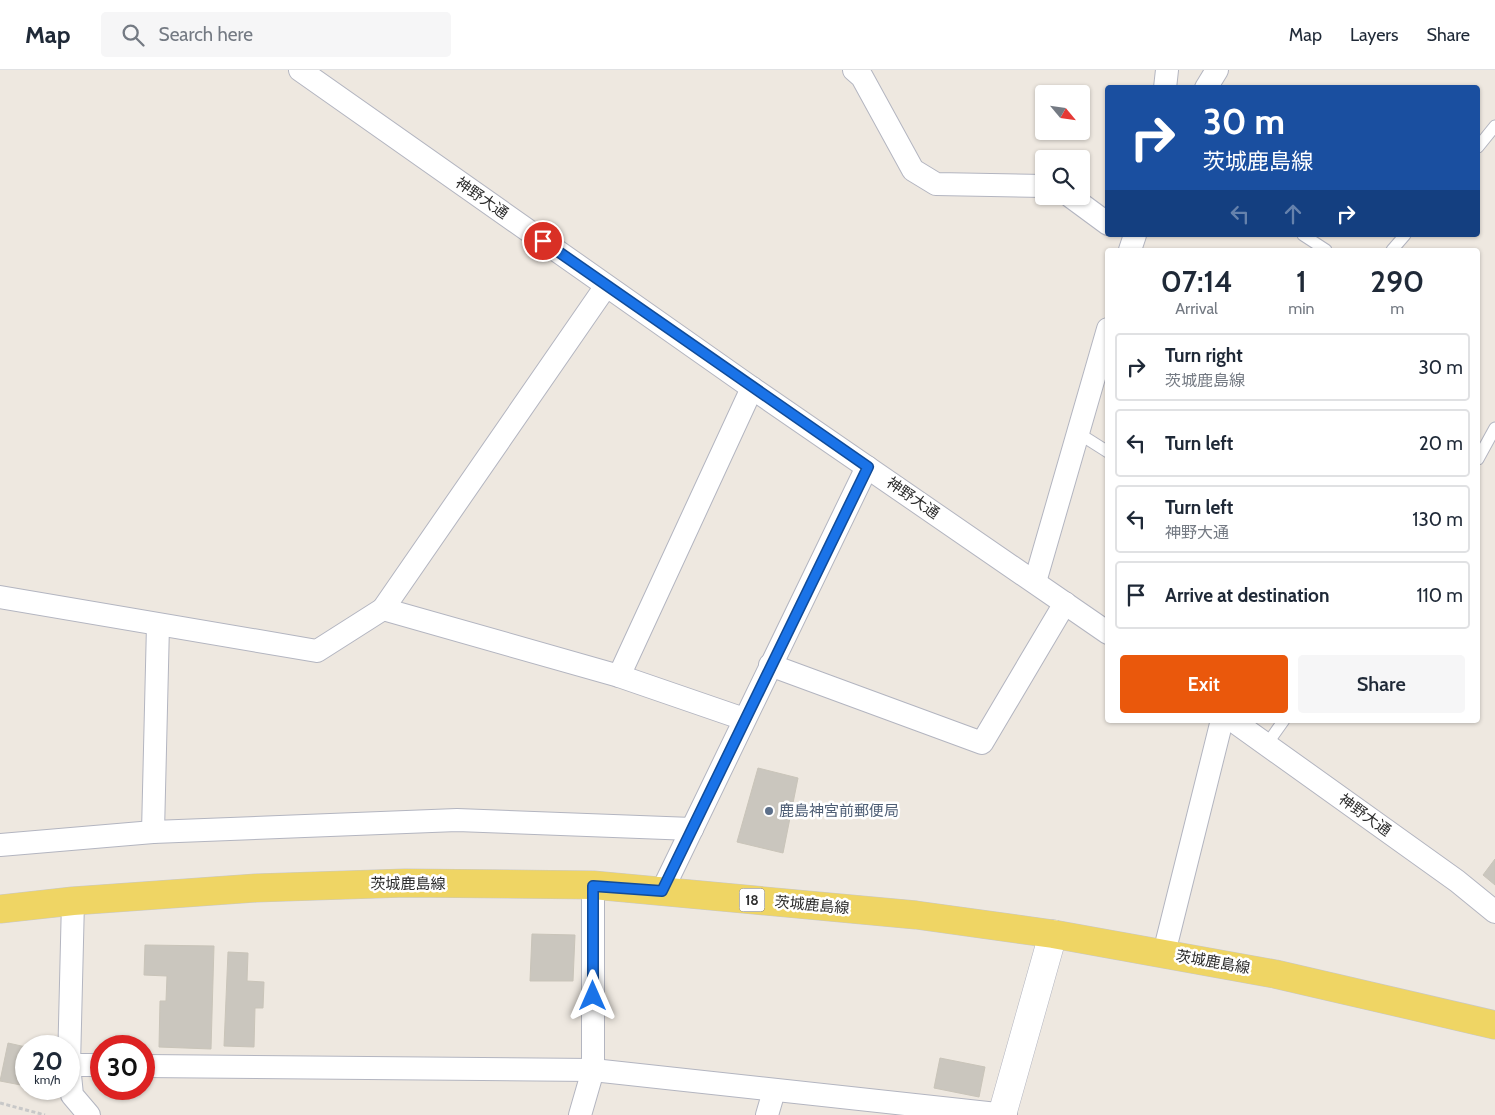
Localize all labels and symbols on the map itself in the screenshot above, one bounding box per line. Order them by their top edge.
north arrow [1035,85,1090,140]
street label: 神野大通 [452,173,512,223]
pin [522,220,564,262]
street label: 神野大通 [883,473,943,523]
street label: 神野大通 [1335,790,1395,840]
place label: 鹿島神宮前郵便局 [779,802,899,820]
marker: 鹿島神宮前郵便局 [763,805,775,817]
street label: 茨城鹿島線 [370,875,446,893]
road number: 18 [740,888,764,912]
street label: 茨城鹿島線 [774,893,850,917]
street label: 茨城鹿島線 [1174,947,1252,977]
position arrow [566,969,618,1021]
speed limit sign: 30 [90,1035,155,1100]

